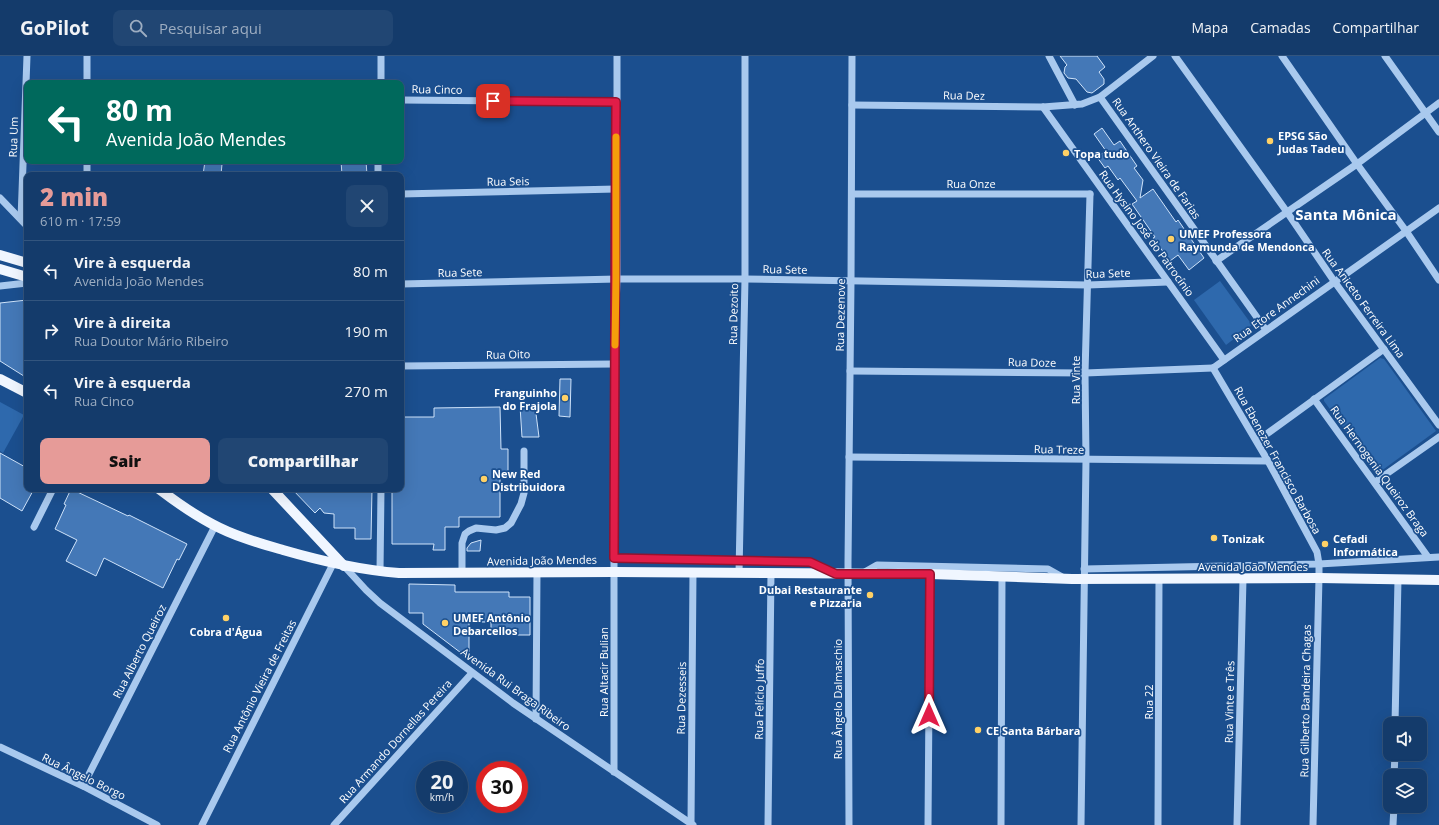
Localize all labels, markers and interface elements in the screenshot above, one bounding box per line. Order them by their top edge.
search box [113,10,393,46]
text: GoPilot [20,15,89,41]
icon: search [127,17,149,39]
text: Pesquisar aqui [159,18,262,38]
text: Mapa [1192,18,1228,37]
text: Camadas [1250,18,1311,37]
text: Compartilhar [1333,18,1419,37]
street label: Rua Cinco [411,81,463,97]
pin [476,84,510,118]
street label: Rua Dez [943,87,985,103]
icon: arrive [482,90,504,112]
text: 80 m [106,91,173,129]
street label: Rua Anthero Vieira de Farias [1109,94,1205,222]
icon: left [40,96,92,148]
street label: Rua Um [5,116,21,158]
text: Avenida João Mendes [106,127,286,151]
place label: EPSG São Judas Tadeu [1277,128,1345,156]
marker: EPSG São Judas Tadeu [1265,136,1275,146]
place label: Topa tudo [1074,146,1130,161]
marker: Topa tudo [1061,148,1071,158]
street label: Rua Hysino José do Patrocínio [1096,167,1198,299]
street label: Rua Seis [487,173,529,189]
street label: Rua Onze [946,176,996,191]
text: 2 min [40,180,108,213]
button: close [346,185,388,227]
district label: Santa Mônica [1295,204,1397,224]
text: 610 m · 17:59 [40,212,121,230]
place label: UMEF Professora Raymunda de Mendonca [1179,226,1315,254]
marker: UMEF Professora Raymunda de Mendonca [1166,234,1176,244]
street label: Rua Aniceto Ferreira Lima [1319,245,1409,361]
text: Vire à esquerda [74,252,191,272]
icon: left [40,260,62,282]
text: 80 m [353,261,388,281]
street label: Rua Sete [762,261,808,277]
street label: Rua Sete [437,264,483,280]
street label: Rua Sete [1085,265,1131,281]
text: Avenida João Mendes [74,272,204,290]
street label: Rua Etore Annechini [1230,272,1322,346]
street label: Rua Dezenove [832,278,848,352]
street label: Rua Dezoito [725,283,741,345]
text: Vire à direita [74,312,171,332]
icon: right [40,320,62,342]
text: 190 m [344,321,388,341]
text: Rua Doutor Mário Ribeiro [74,332,229,350]
street label: Rua Oito [486,346,531,362]
street label: Rua Doze [1008,354,1056,370]
street label: Rua Vinte [1068,356,1083,404]
text: Vire à esquerda [74,372,191,392]
icon: left [40,380,62,402]
text: 270 m [344,381,388,401]
street label: Rua Ebenezer Francisco Barbosa [1231,383,1325,537]
place label: Franguinho do Frajola [494,385,557,413]
text: Rua Cinco [74,392,134,410]
marker: Franguinho do Frajola [560,393,570,403]
street label: Rua Hernogenia Queiroz Braga [1327,402,1433,540]
button: Sair [40,438,210,484]
button: Compartilhar [218,438,388,484]
street label: Rua Treze [1034,441,1084,457]
place label: New Red Distribuidora [492,466,565,494]
marker: New Red Distribuidora [479,474,489,484]
place label: Tonizak [1222,531,1265,546]
place label: Cefadi Informática [1333,531,1398,559]
marker: Tonizak [1209,533,1219,543]
marker: Cefadi Informática [1320,539,1330,549]
street label: Avenida João Mendes [487,552,597,568]
street label: Avenida João Mendes [1198,559,1308,574]
place label: Dubai Restaurante e Pizzaria [759,582,862,610]
marker: Dubai Restaurante e Pizzaria [865,590,875,600]
street label: Rua Alberto Queiroz [109,601,169,701]
place label: UMEF Antônio Debarcellos [453,610,531,638]
marker: Cobra d'Água [221,613,231,623]
street label: Rua Antônio Vieira de Freitas [219,617,299,755]
marker: UMEF Antônio Debarcellos [440,618,450,628]
place label: Cobra d'Água [190,624,262,639]
street label: Rua Gilberto Bandeira Chagas [1296,624,1314,778]
street label: Rua Altacir Bulian [596,627,611,717]
street label: Rua Ângelo Dalmaschio [830,638,845,759]
street label: Avenida Rui Braga Ribeiro [458,644,574,734]
street label: Rua Felício Juffo [751,658,767,740]
street label: Rua Vinte e Três [1221,661,1237,743]
street label: Rua Dezesseis [673,662,689,734]
street label: Rua Armando Dornellas Pereira [335,676,455,806]
street label: Rua 22 [1141,684,1156,720]
position arrow [908,694,950,736]
map controls [1383,717,1427,813]
button: sound [1383,717,1427,761]
place label: CE Santa Bárbara [986,723,1081,738]
marker: CE Santa Bárbara [973,725,983,735]
street label: Rua Ângelo Borgo [40,749,129,803]
speed limit sign: 30 [476,761,528,813]
text: 20 [431,768,453,795]
button: layers [1383,769,1427,813]
text: km/h [430,790,454,804]

